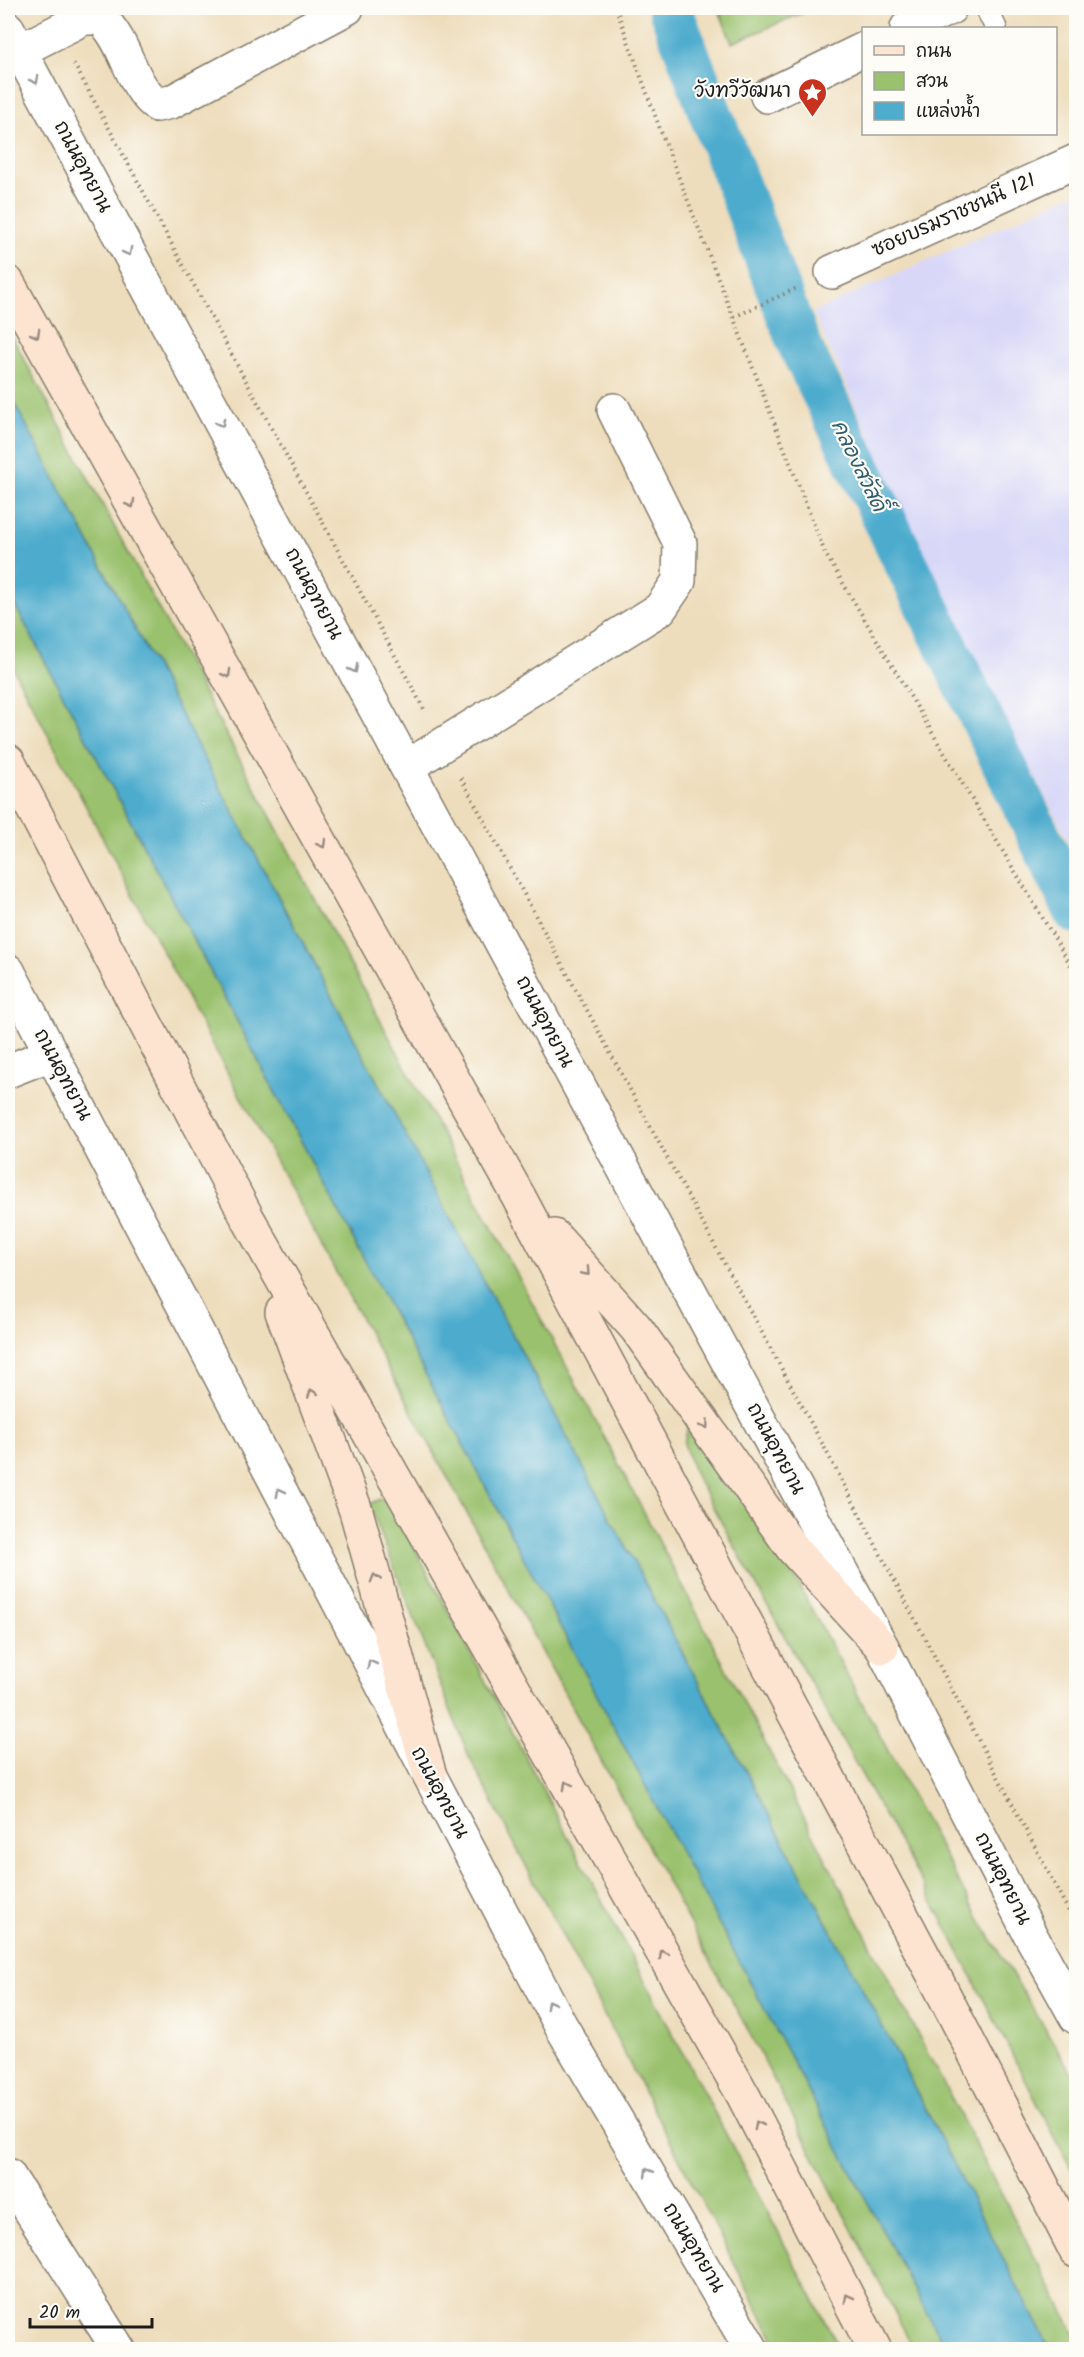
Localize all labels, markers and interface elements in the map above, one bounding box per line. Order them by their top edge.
legend [862,27,1057,135]
text: ถนน [916,38,951,67]
text: สวน [916,68,948,97]
one-way arrow [28,74,39,85]
place label: วังทวีวัฒนา [694,76,791,108]
place icon: วังทวีวัฒนา [796,76,828,118]
text: แหล่งน้ำ [916,94,980,127]
street label: ถนนอุทยาน [44,115,120,219]
street label: ซอยบรมราชชนนี 121 [867,165,1041,267]
one-way arrow [121,246,132,256]
one-way arrow [29,327,40,338]
water label: คลองสวัสดิ์ [822,413,901,523]
one-way arrow [214,417,225,428]
one-way arrow [124,498,135,508]
street label: ถนนอุทยาน [275,542,351,646]
one-way arrow [347,662,358,673]
one-way arrow [219,668,231,678]
one-way arrow [315,838,326,848]
street label: ถนนอุทยาน [506,970,582,1074]
street label: ถนนอุทยาน [24,1023,100,1127]
one-way arrow [579,1265,590,1275]
one-way arrow [307,1389,320,1399]
street label: ถนนอุทยาน [737,1397,813,1501]
one-way arrow [698,1419,709,1430]
one-way arrow [276,1487,288,1498]
one-way arrow [370,1573,382,1584]
one-way arrow [367,1660,378,1670]
street label: ถนนอุทยาน [401,1741,477,1845]
one-way arrow [563,1780,574,1791]
street label: ถนนอุทยาน [965,1827,1039,1931]
one-way arrow [659,1950,670,1960]
one-way arrow [546,2000,557,2010]
one-way arrow [754,2120,765,2131]
one-way arrow [644,2168,656,2178]
street label: ถนนอุทยาน [653,2197,733,2299]
scale bar [30,2291,152,2329]
one-way arrow [844,2293,855,2304]
text: 20 m [39,2299,80,2328]

